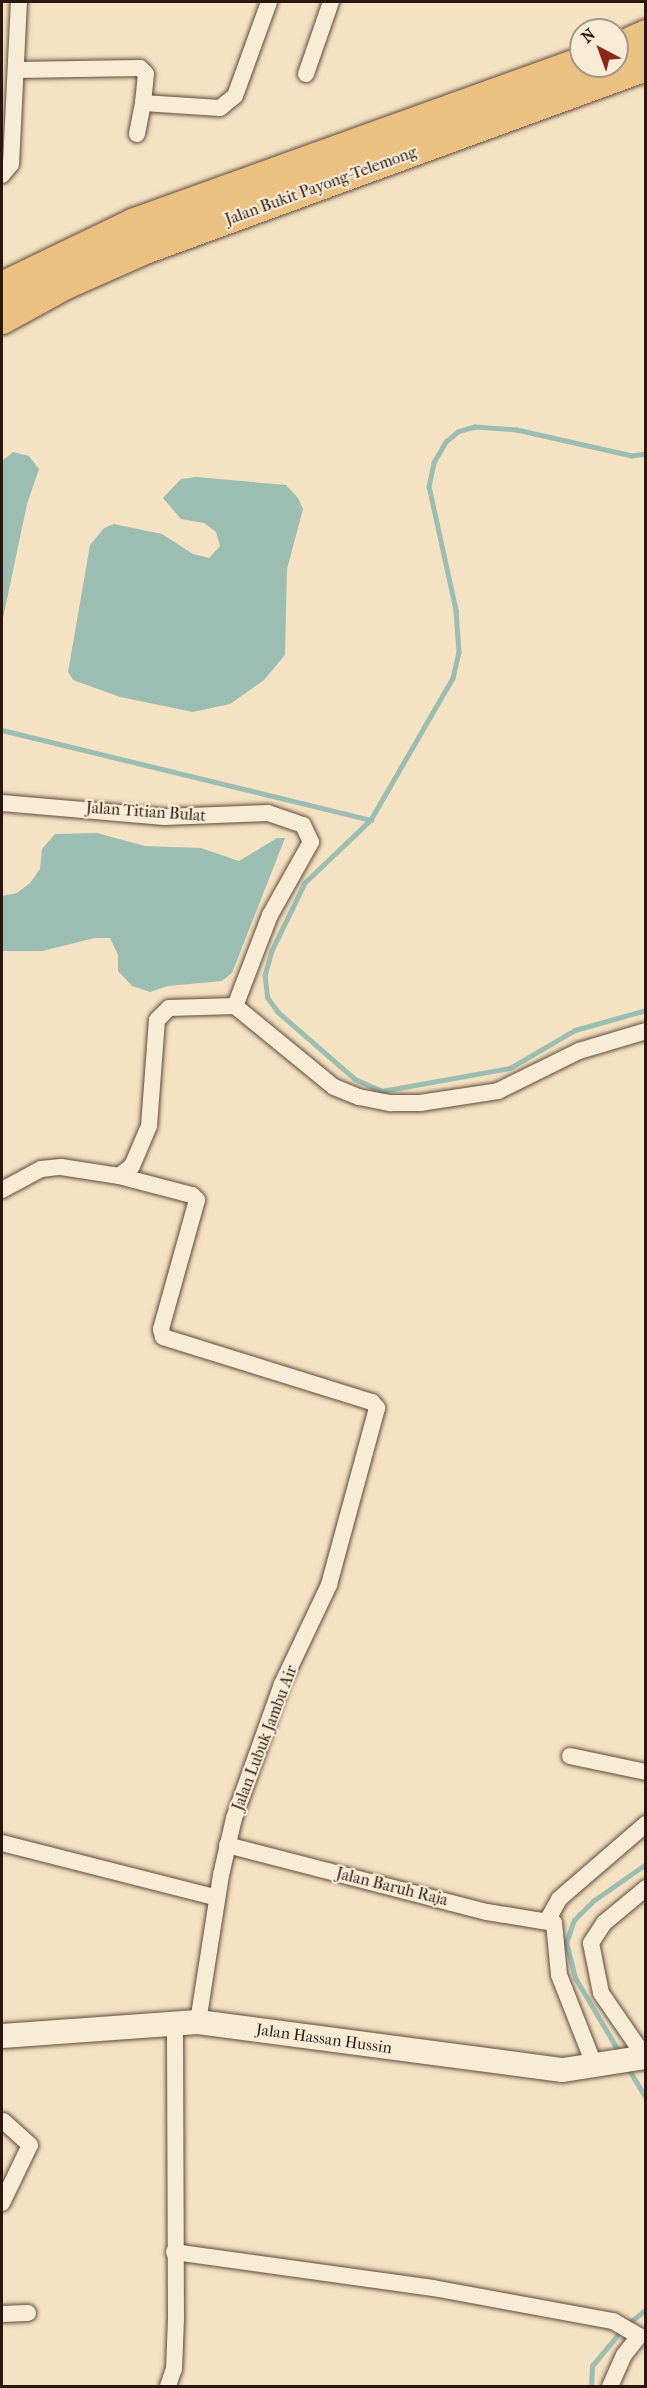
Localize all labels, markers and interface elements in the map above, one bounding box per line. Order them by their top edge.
north arrow [569,18,629,78]
text: N [577,24,599,47]
street label: Jalan Bukit Payong-Telemong [223,142,419,230]
street label: Jalan Titian Bulat [85,798,207,826]
street label: Jalan Lubuk Jambu Air [228,1663,302,1813]
street label: Jalan Baruh Raja [334,1864,450,1910]
street label: Jalan Hassan Hussin [255,2020,393,2058]

